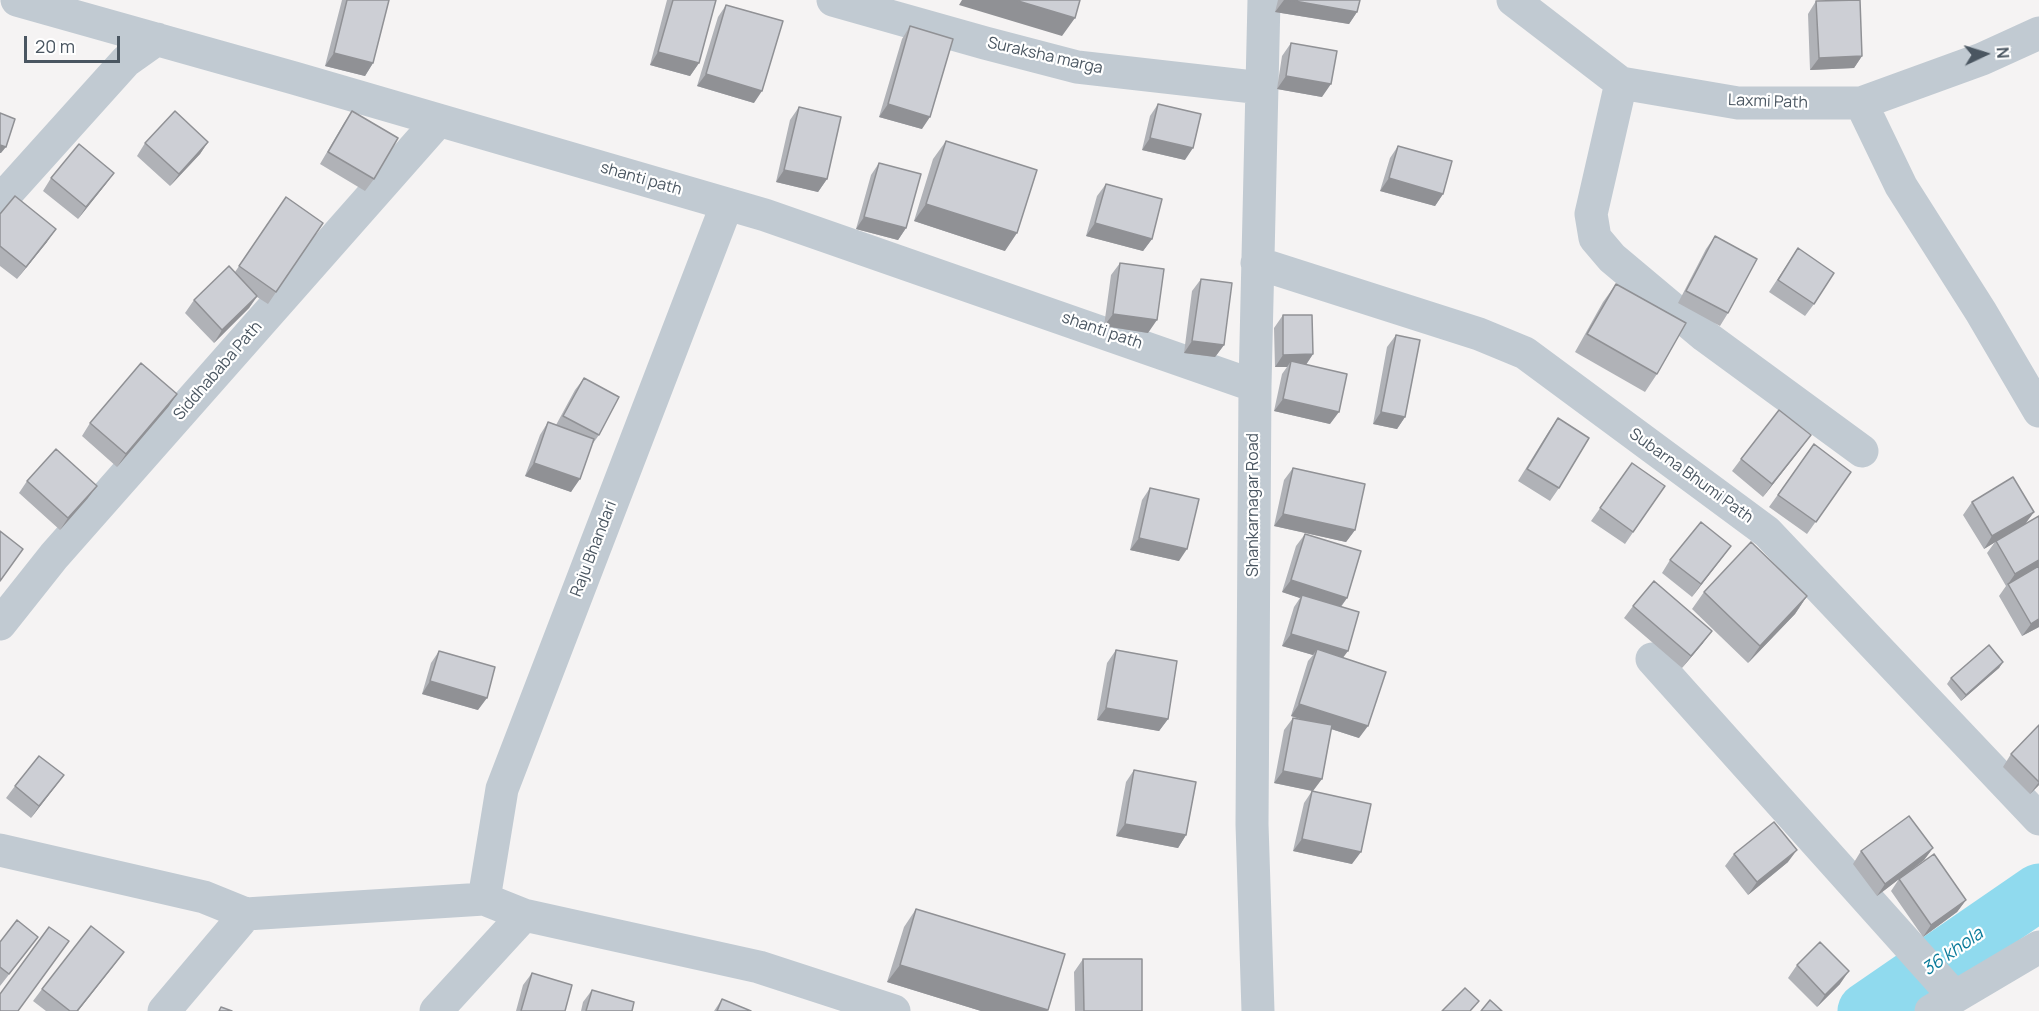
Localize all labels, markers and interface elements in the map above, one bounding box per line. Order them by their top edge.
scale bar [27,24,123,62]
north arrow [1955,24,2015,84]
street label: Suraksha marga [985,33,1105,79]
text: 20 m [35,34,75,58]
text: N [1992,46,2014,59]
street label: Laxmi Path [1728,91,1808,113]
street label: shanti path [598,158,684,200]
street label: shanti path [1059,308,1145,354]
street label: Siddhababa Path [170,318,266,424]
street label: Subarna Bhumi Path [1625,425,1757,527]
street label: Shankarnagar Road [1244,433,1264,577]
street label: Raju Bhandari [567,498,621,600]
water label: 36 khola [1918,923,1988,981]

